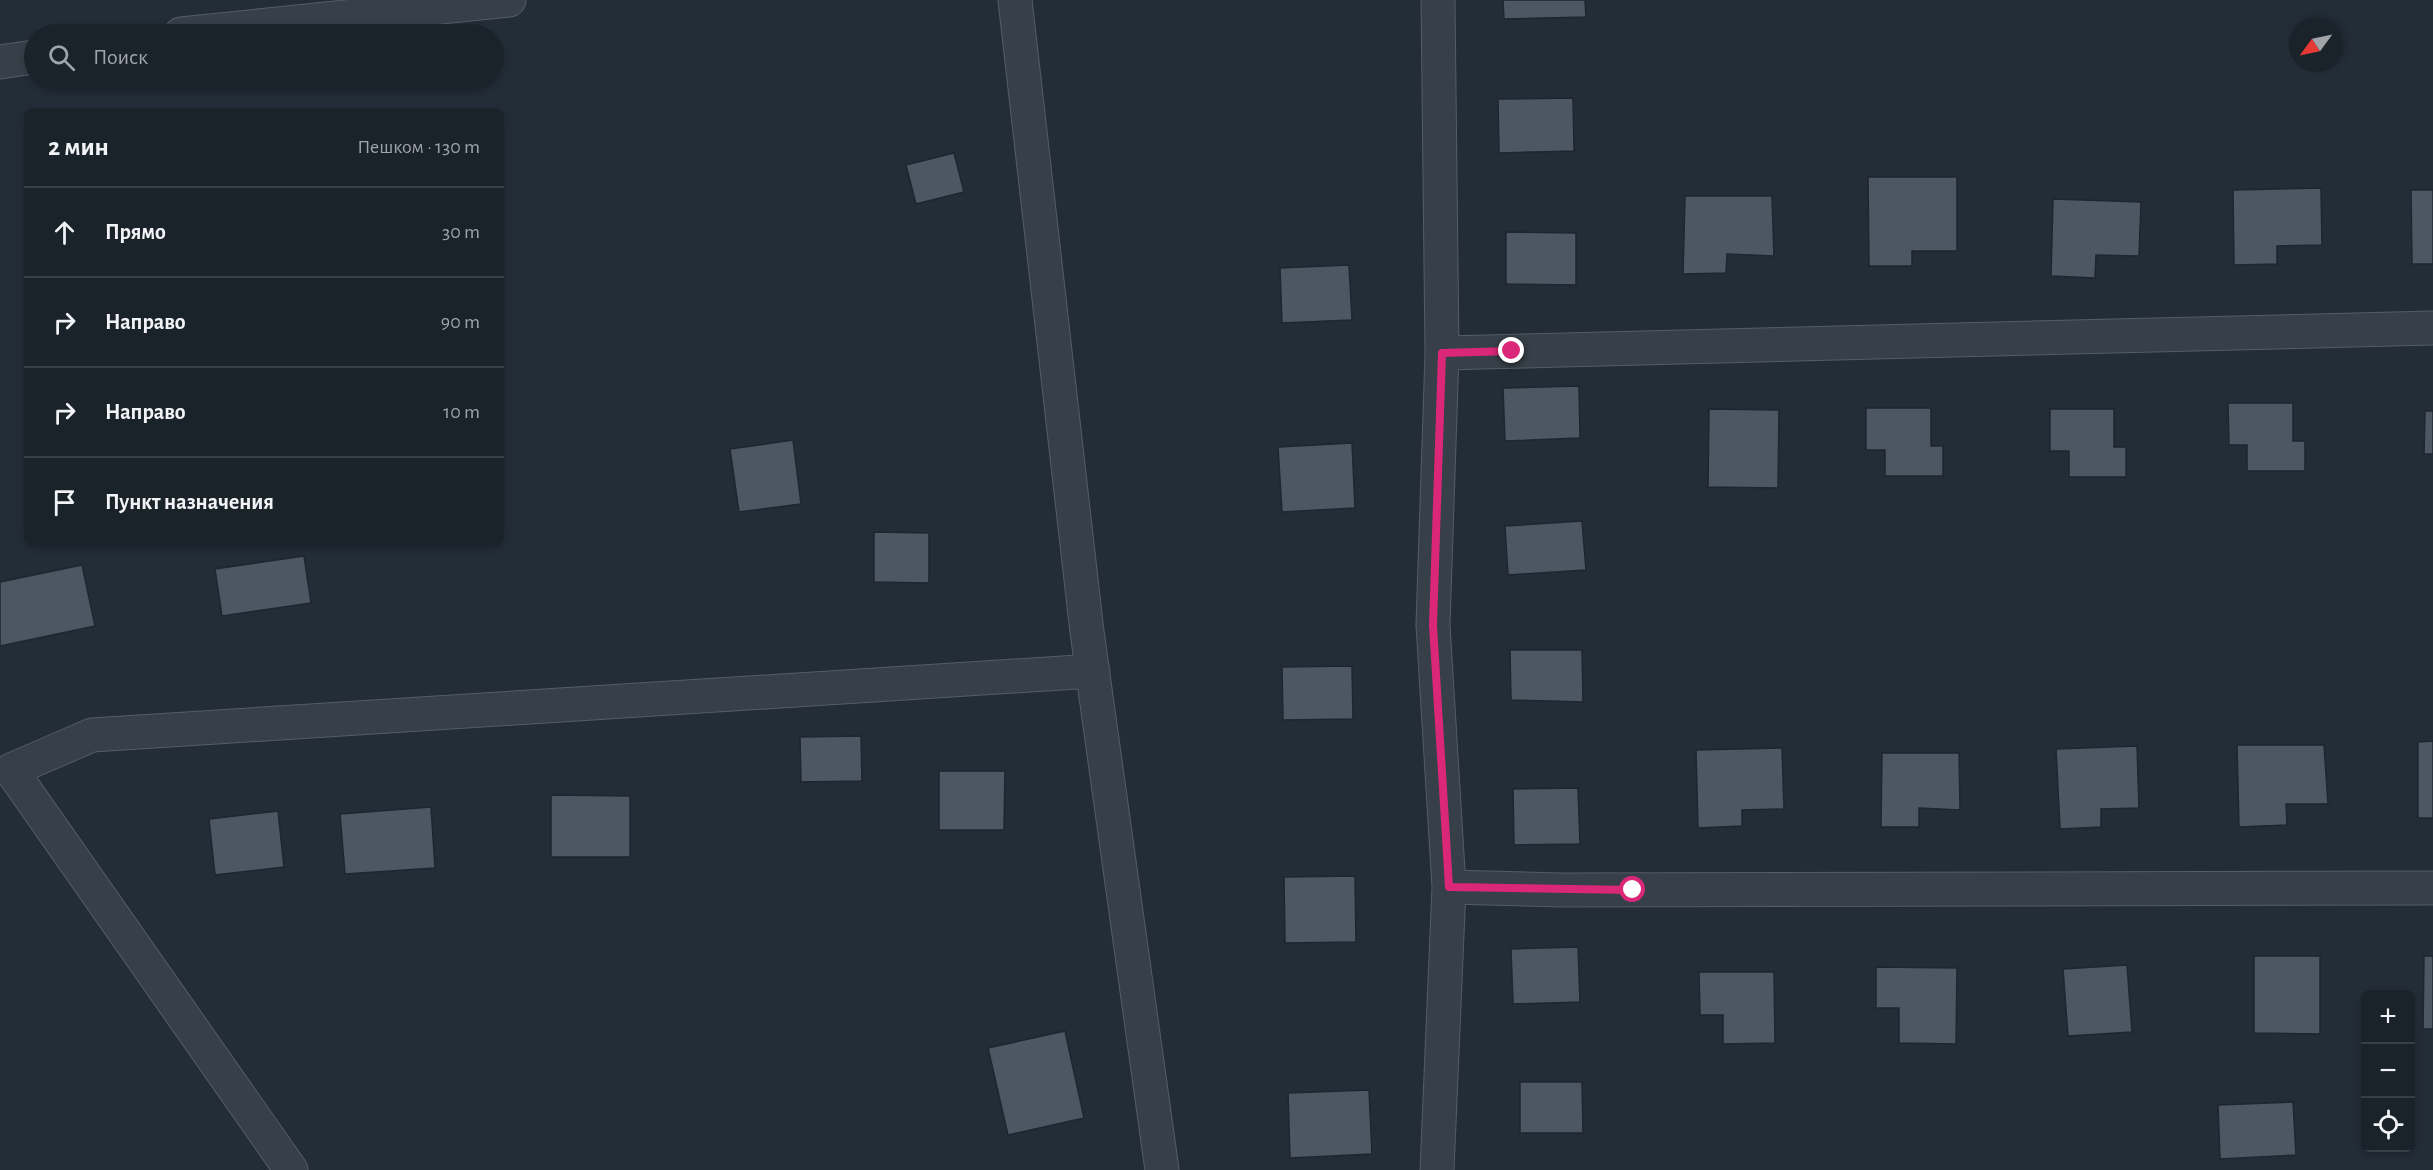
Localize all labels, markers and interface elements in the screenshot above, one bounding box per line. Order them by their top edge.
north arrow [2289,18,2343,72]
search box [24,24,504,90]
icon: search [45,41,78,74]
text: Поиск [93,46,148,68]
text: 2 мин [48,134,109,160]
text: Пешком · 130 m [357,137,480,157]
icon: ahead [48,216,81,249]
text: Прямо [105,221,166,243]
text: 30 m [442,222,480,242]
icon: right [48,306,81,339]
text: Направо [105,311,186,333]
text: 90 m [441,312,480,332]
route end [1498,337,1524,363]
icon: right [48,396,81,429]
text: Направо [105,401,186,423]
text: 10 m [443,402,480,422]
icon: arrive [48,486,81,519]
text: Пункт назначения [105,491,274,513]
route start [1619,876,1645,902]
map controls [2361,990,2415,1152]
button: + [2361,990,2415,1044]
button: − [2361,1044,2415,1098]
button: locate [2361,1098,2415,1152]

